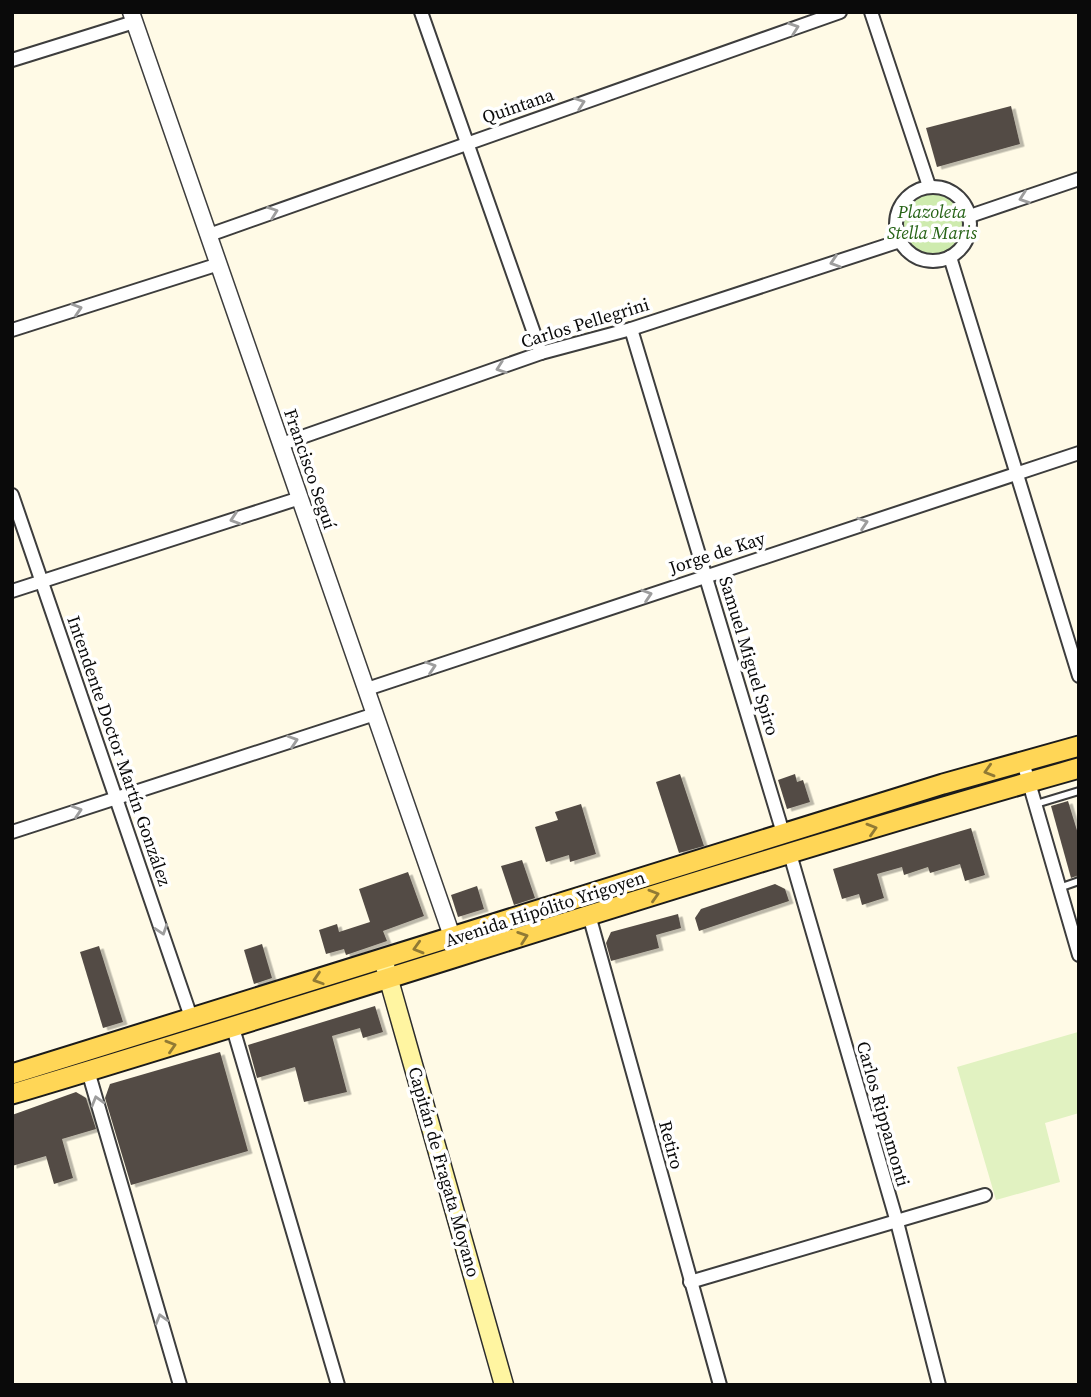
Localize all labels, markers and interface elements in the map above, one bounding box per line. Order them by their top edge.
one-way arrow [788,22,800,36]
street label: Quintana [479,81,558,129]
one-way arrow [573,97,585,111]
one-way arrow [1019,190,1031,204]
park label: Plazoleta Stella Maris [887,199,978,245]
one-way arrow [266,206,278,220]
one-way arrow [829,254,842,268]
street label: Carlos Pellegrini [518,291,652,354]
one-way arrow [71,303,83,317]
one-way arrow [496,360,508,374]
street label: Francisco Seguí [278,405,343,532]
one-way arrow [230,511,242,525]
one-way arrow [856,517,869,531]
street label: Jorge de Kay [665,525,769,580]
street label: Samuel Miguel Spiro [713,573,786,739]
one-way arrow [640,589,653,603]
street label: Intendente Doctor Martín González [61,612,178,889]
one-way arrow [425,661,437,675]
one-way arrow [287,735,299,749]
one-way arrow [984,763,996,777]
one-way arrow [70,805,83,819]
one-way arrow [865,822,877,837]
street label: Avenida Hipólito Yrigoyen [442,864,648,953]
one-way arrow [648,888,660,903]
one-way arrow [154,923,168,936]
one-way arrow [516,931,528,945]
one-way arrow [412,940,424,955]
one-way arrow [312,971,325,985]
street label: Carlos Rippamonti [851,1038,916,1189]
one-way arrow [165,1040,177,1055]
street label: Capitán de Fragata Moyano [402,1064,487,1280]
one-way arrow [91,1095,106,1107]
street label: Retiro [653,1118,690,1172]
one-way arrow [155,1314,170,1326]

